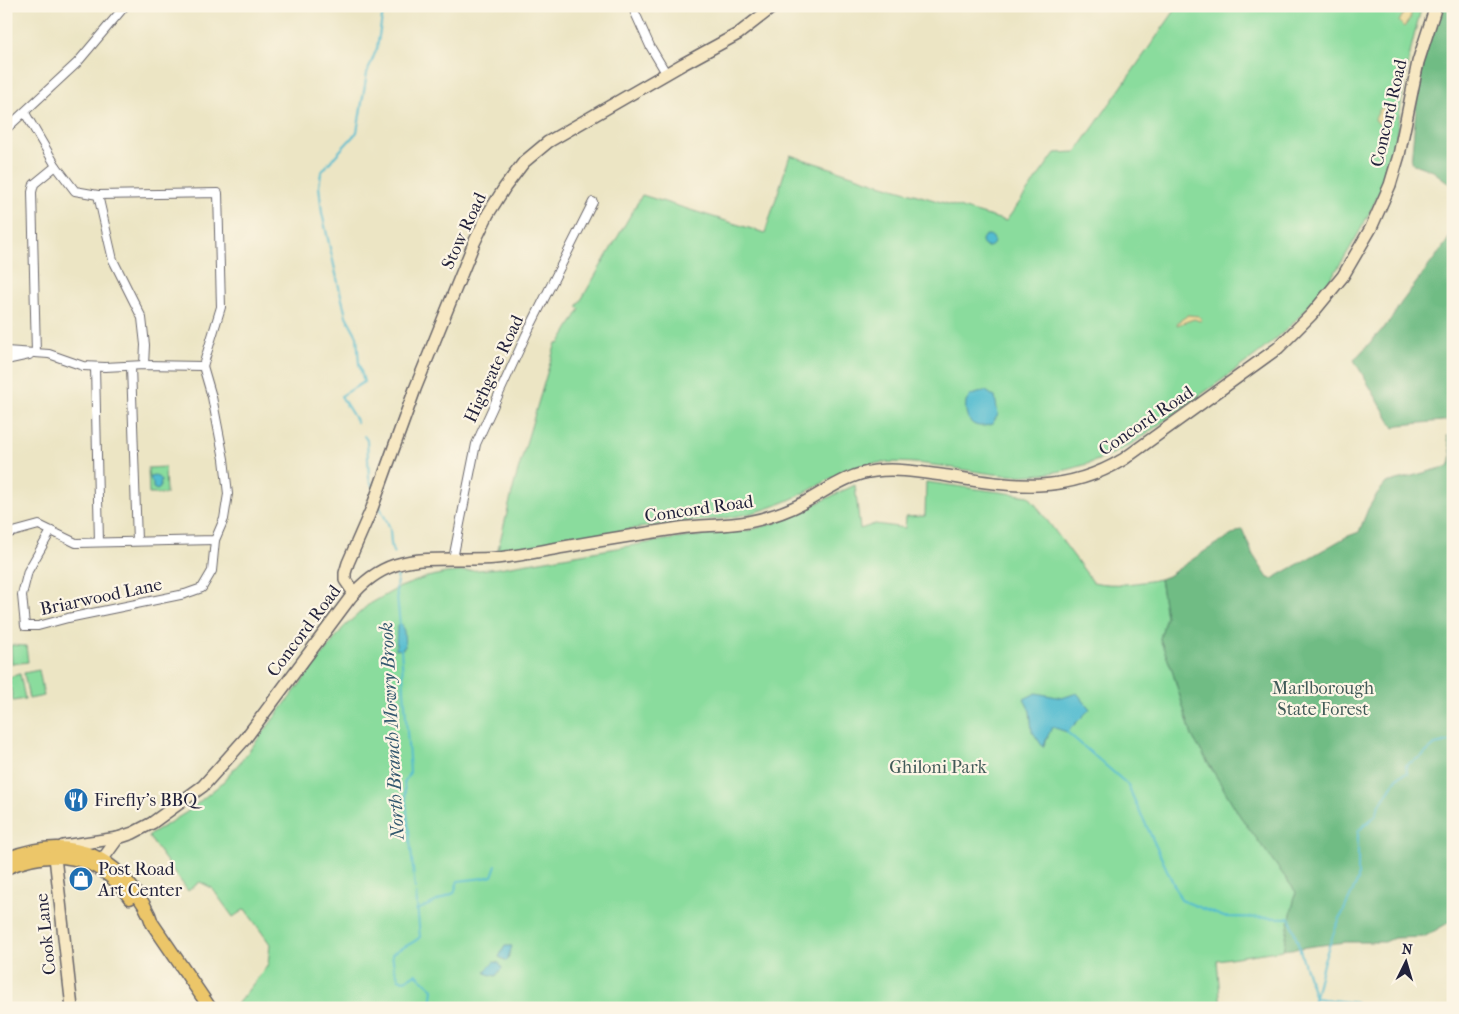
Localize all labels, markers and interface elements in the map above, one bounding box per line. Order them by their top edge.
street label: Concord Road [1366,57,1412,169]
street label: Stow Road [437,189,491,273]
street label: Highgate Road [460,312,528,426]
street label: Concord Road [1095,382,1197,460]
street label: Concord Road [643,491,755,527]
street label: Briarwood Lane [38,574,164,620]
street label: Concord Road [263,581,345,681]
water label: North Branch Mowry Brook [375,622,409,841]
park label: Marlborough State Forest [1272,678,1374,720]
park label: Ghiloni Park [889,757,987,778]
restaurant icon: Firefly's BBQ [63,787,89,813]
place label: Firefly's BBQ [94,790,203,811]
place label: Post Road Art Center [97,859,182,901]
shop icon: Post Road Art Center [68,866,94,892]
street label: Cook Lane [31,892,61,976]
north arrow [1382,936,1432,986]
text: N [1401,941,1413,959]

